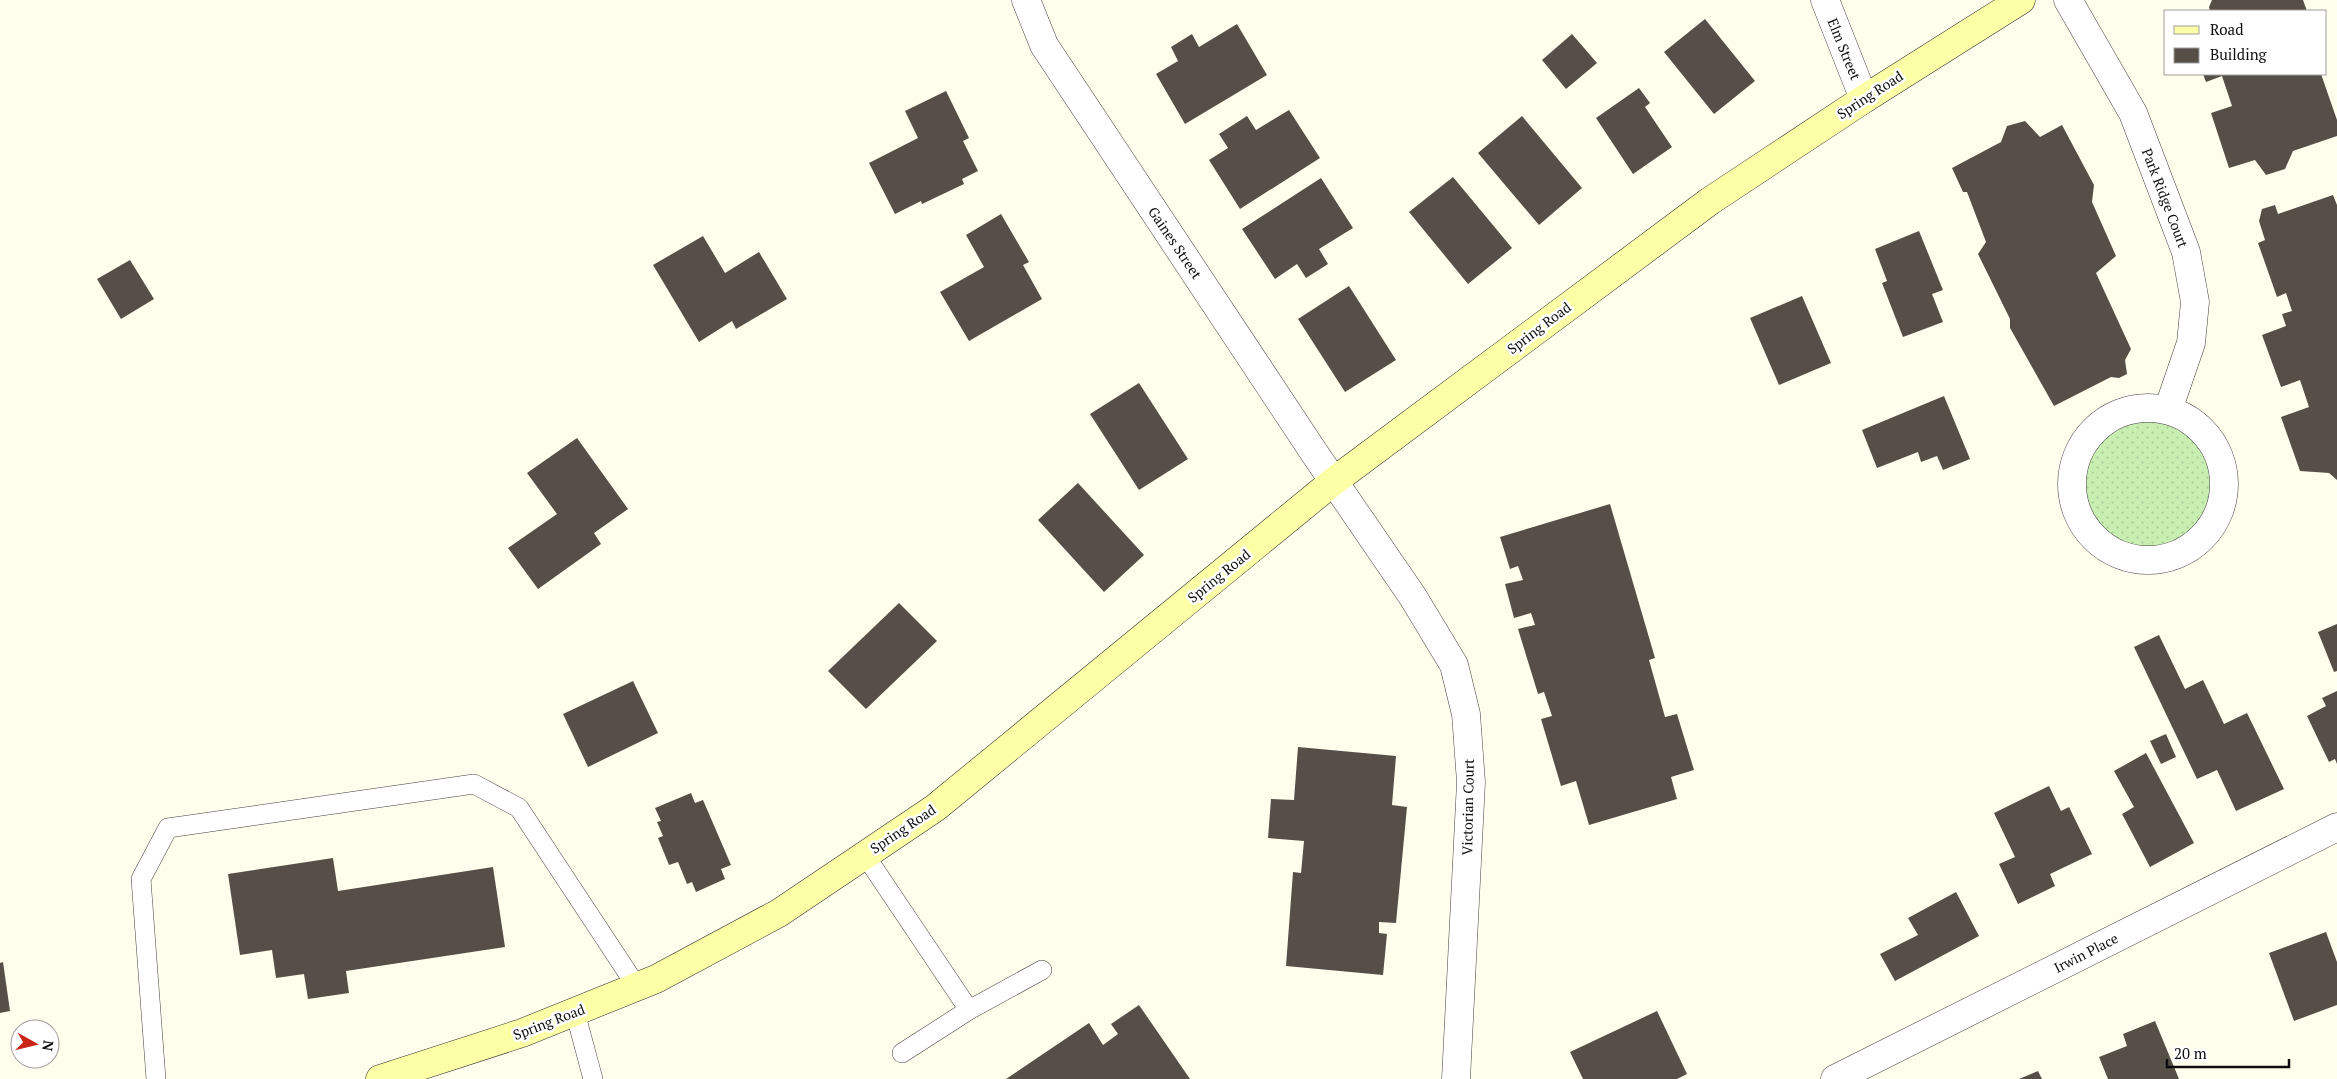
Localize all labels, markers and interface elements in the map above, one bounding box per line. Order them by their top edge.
legend [2164,10,2327,75]
street label: Elm Street [1823,15,1866,83]
text: Road [2210,19,2243,39]
text: Building [2210,44,2268,64]
street label: Spring Road [1833,66,1907,123]
street label: Park Ridge Court [2138,145,2193,251]
street label: Gaines Street [1144,203,1207,283]
street label: Spring Road [1503,297,1575,358]
street label: Spring Road [1183,544,1254,607]
street label: Victorian Court [1457,758,1478,855]
street label: Spring Road [866,800,939,858]
street label: Irwin Place [2050,928,2121,977]
street label: Spring Road [510,999,588,1044]
north arrow [10,1019,60,1069]
scale bar [2167,1036,2290,1068]
text: N [38,1039,59,1053]
text: 20 m [2174,1043,2207,1063]

